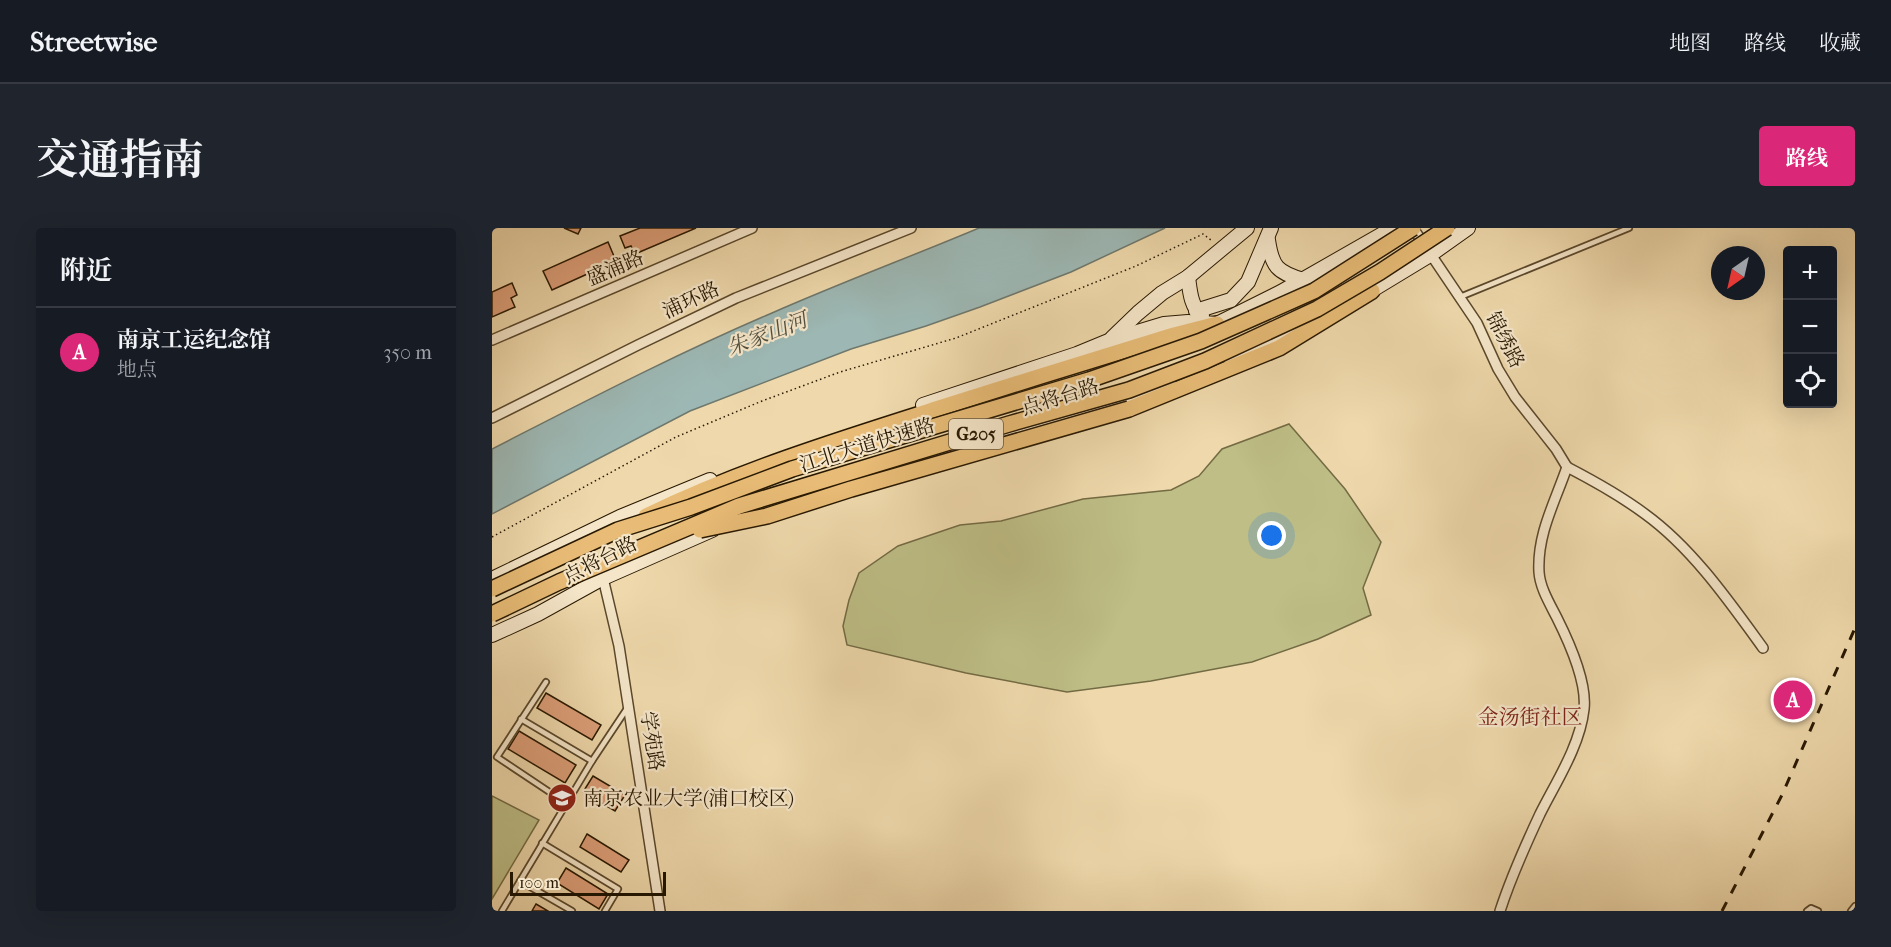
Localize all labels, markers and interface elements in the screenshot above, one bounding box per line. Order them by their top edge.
text: Streetwise [30,25,157,58]
text: 地图 [1669,31,1711,55]
text: 路线 [1744,31,1786,55]
text: 收藏 [1819,31,1861,55]
button: 路线 [1759,126,1855,186]
text: 交通指南 [36,136,204,185]
street label: 盛浦路 [583,246,647,290]
north arrow [1711,246,1765,300]
map controls [1783,246,1837,408]
button: + [1783,246,1837,300]
text: 附近 [60,255,112,286]
street label: 浦环路 [659,277,723,323]
button: − [1783,300,1837,354]
water label: 朱家山河 [723,306,814,360]
street label: 锦绣路 [1481,308,1529,372]
text: 南京工运纪念馆 [117,327,271,353]
text: A [73,341,86,364]
text: 350 m [383,341,432,364]
button: locate [1783,354,1837,408]
text: 地点 [117,358,157,381]
street label: 点将台路 [1018,374,1102,420]
street label: 江北大道快速路 [797,414,937,476]
road number: G205 [949,419,1003,449]
your location [1257,521,1286,550]
street label: 点将台路 [559,532,641,588]
pin: A [1774,678,1812,722]
district label: 金汤街社区 [1478,705,1583,729]
street label: 学苑路 [636,710,668,772]
school or university icon: 南京农业大学(浦口校区) [546,782,578,814]
place label: 南京农业大学(浦口校区) [583,787,794,810]
scale bar [510,869,666,896]
text: 100 m [519,873,559,892]

